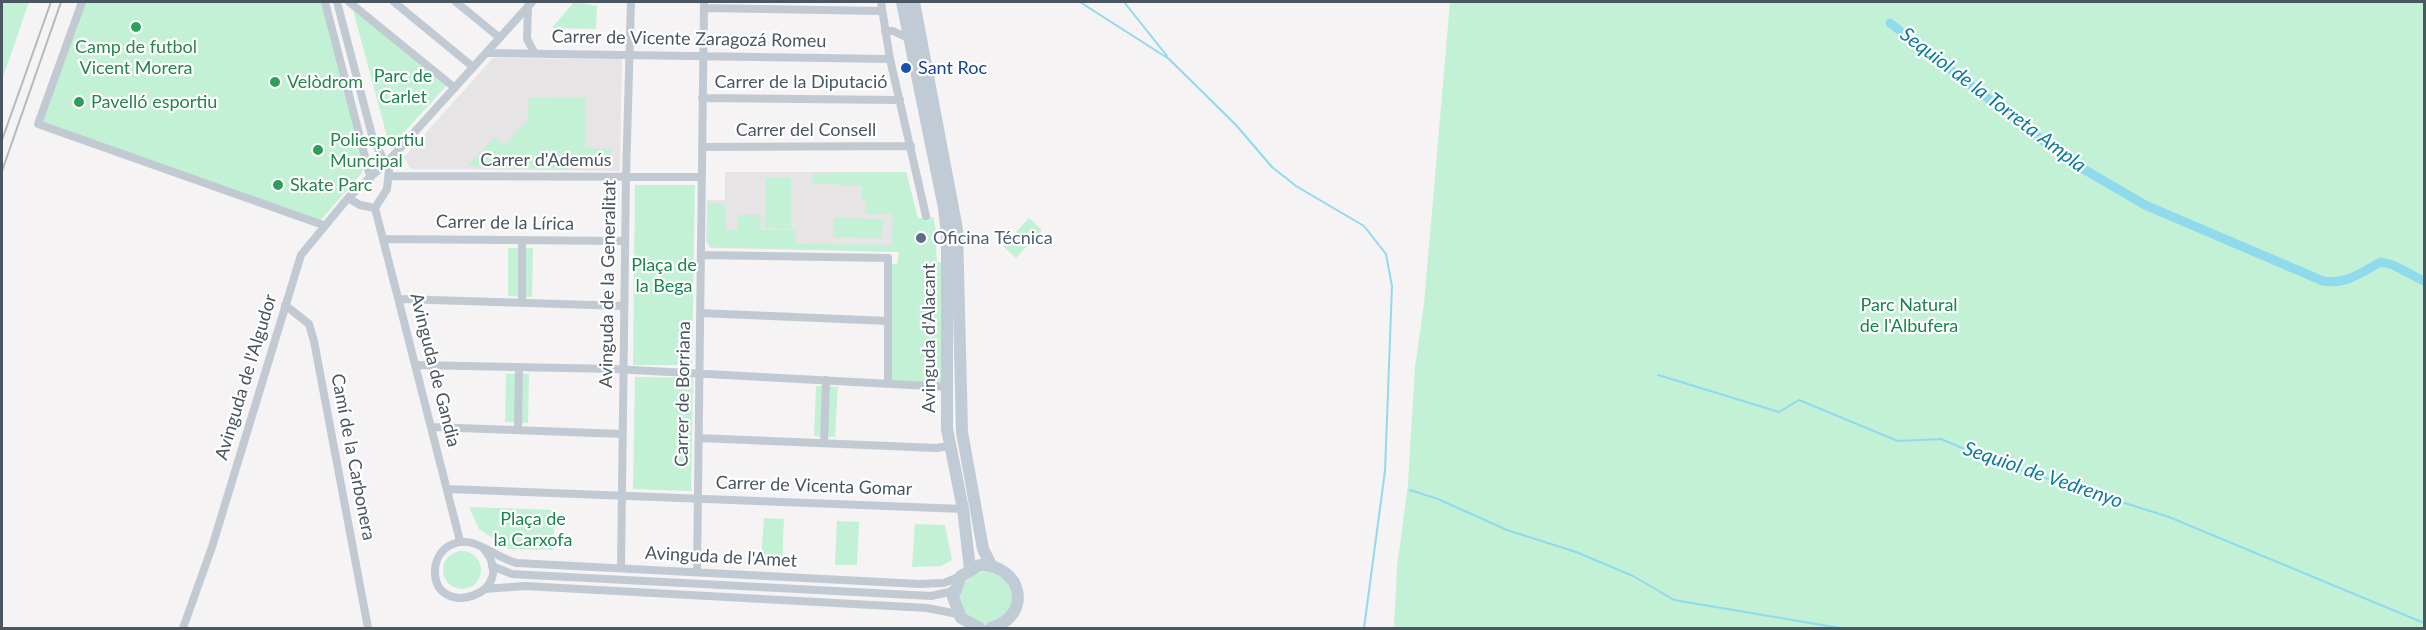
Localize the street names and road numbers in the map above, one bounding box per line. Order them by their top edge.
street label: Carrer de Vicente Zaragozá Romeu [551,26,827,52]
street label: Carrer de la Diputació [715,71,887,93]
street label: Carrer del Consell [736,119,876,141]
street label: Carrer d'Ademús [480,149,612,171]
street label: Avinguda de la Generalitat [595,180,621,388]
street label: Carrer de la Lírica [436,211,574,235]
street label: Avinguda d'Alacant [918,263,940,413]
street label: Avinguda de Gandia [405,291,465,449]
street label: Avinguda de l'Algudor [211,292,281,462]
street label: Carrer de Borriana [671,321,695,467]
street label: Camí de la Carbonera [326,372,380,542]
street label: Carrer de Vicenta Gomar [715,472,913,500]
street label: Avinguda de l'Amet [644,542,798,572]

